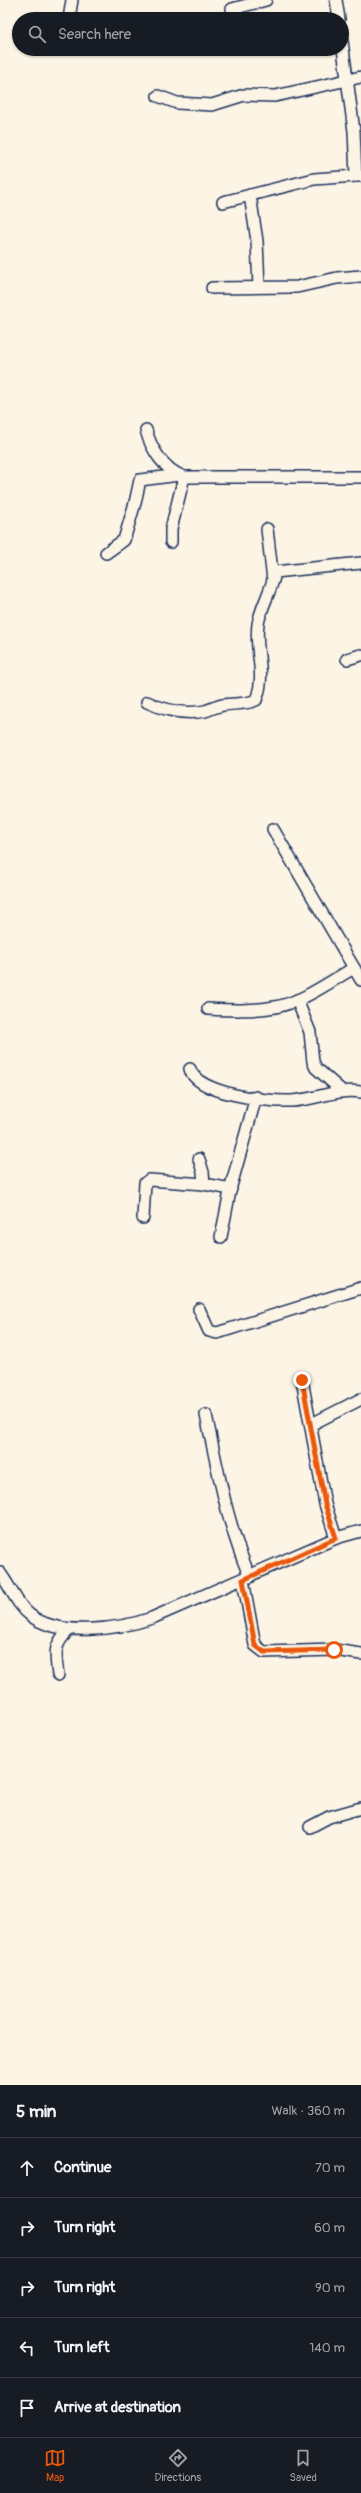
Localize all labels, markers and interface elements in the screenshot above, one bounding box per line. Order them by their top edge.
search box [12,12,349,56]
icon: search [26,23,48,45]
text: Search here [58,25,131,44]
route end [293,1371,311,1389]
route start [325,1641,343,1659]
text: 5 min [16,2101,56,2122]
text: Walk · 360 m [271,2103,345,2119]
icon: ahead [16,2157,38,2179]
text: Continue [54,2158,112,2177]
text: 70 m [315,2160,345,2176]
icon: right [16,2217,38,2239]
text: Turn right [54,2218,115,2237]
text: 60 m [314,2220,345,2236]
icon: right [16,2277,38,2299]
text: Turn right [54,2278,115,2297]
text: 90 m [315,2280,345,2296]
icon: left [16,2337,38,2359]
text: Turn left [54,2338,110,2357]
text: 140 m [309,2340,345,2356]
icon: arrive [16,2397,38,2419]
text: Arrive at destination [54,2398,181,2417]
tab: Map [44,2447,66,2484]
tab: Directions [154,2447,201,2484]
tab: Saved [290,2447,317,2484]

